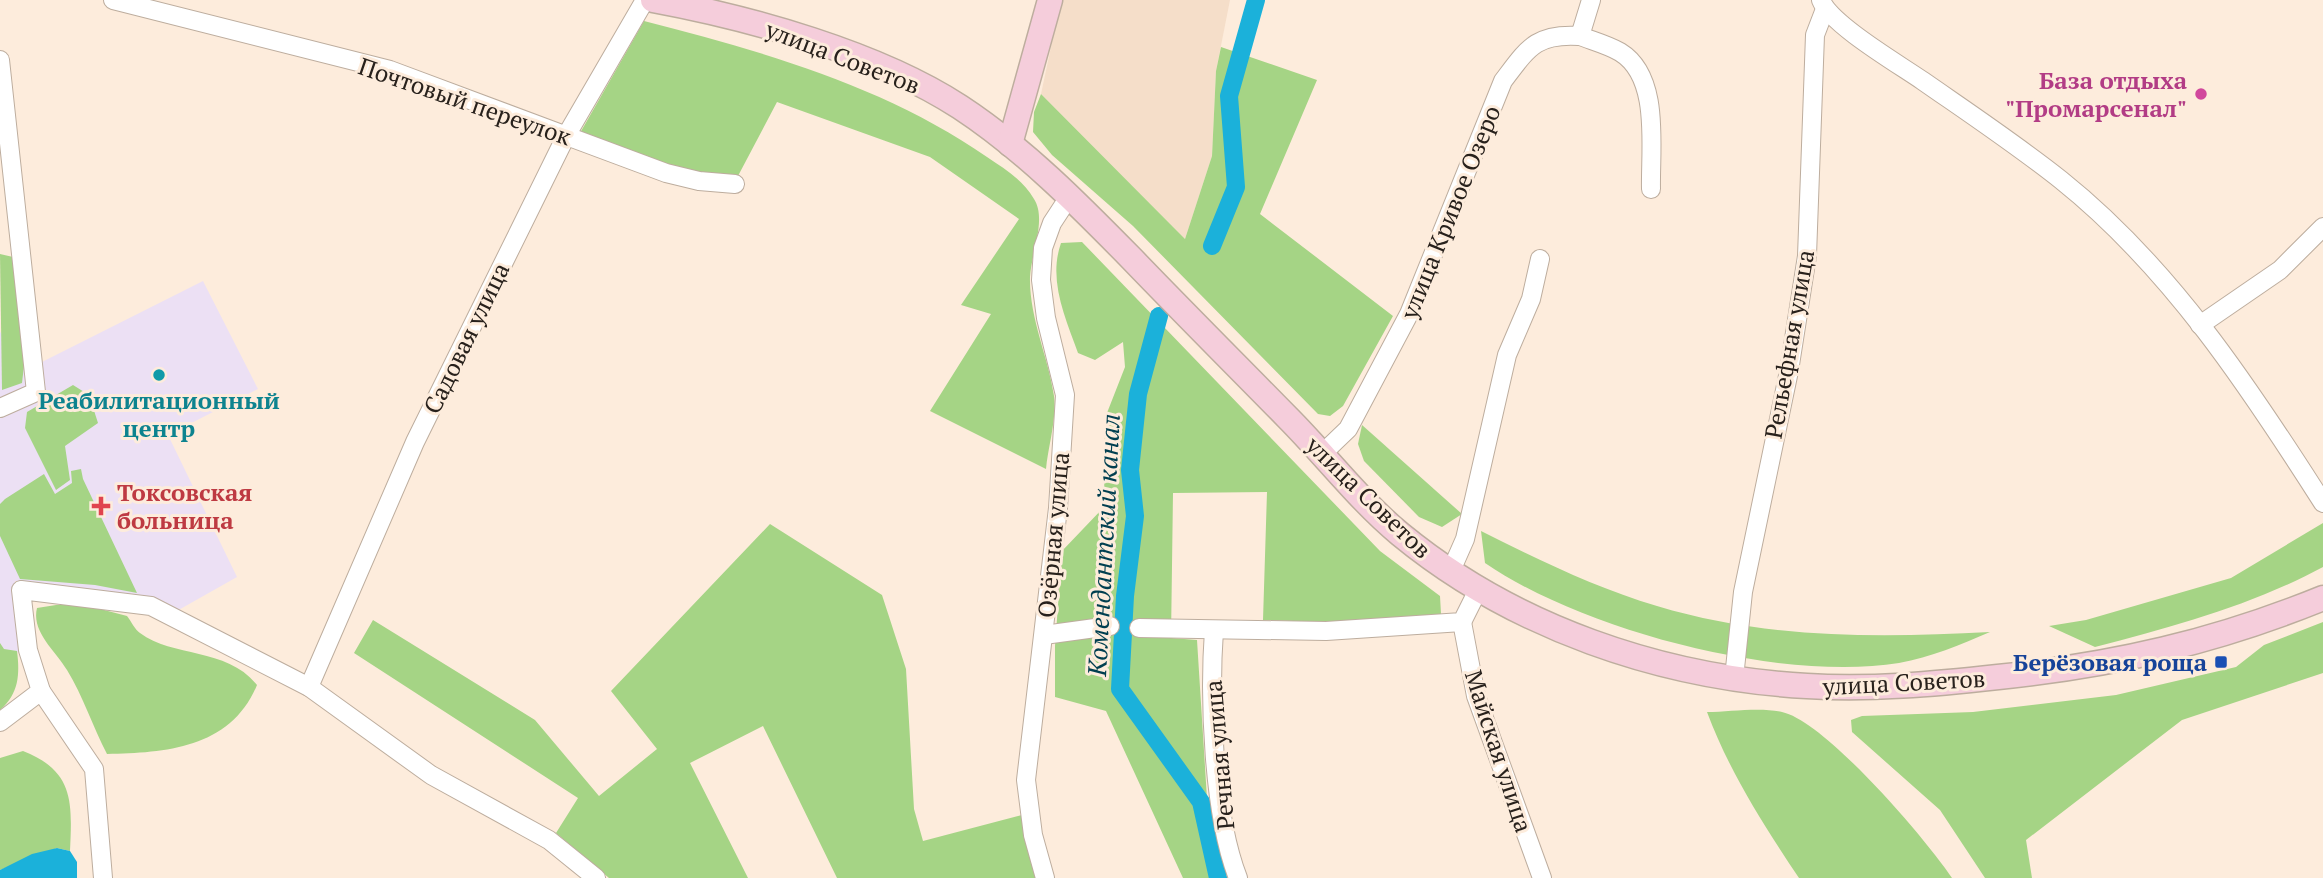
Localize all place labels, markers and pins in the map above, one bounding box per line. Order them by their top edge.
place label: База отдыха "Промарсенал" [2005,64,2188,124]
marker: База отдыха "Промарсенал" [2193,86,2209,102]
marker: Реабилитационный центр [151,367,167,383]
place label: Реабилитационный центр [38,384,280,444]
place label: Токсовская больница [117,476,252,536]
marker: Токсовская больница [91,496,111,516]
place label: Берёзовая роща [2013,646,2208,678]
marker: Берёзовая роща [2213,654,2229,670]

